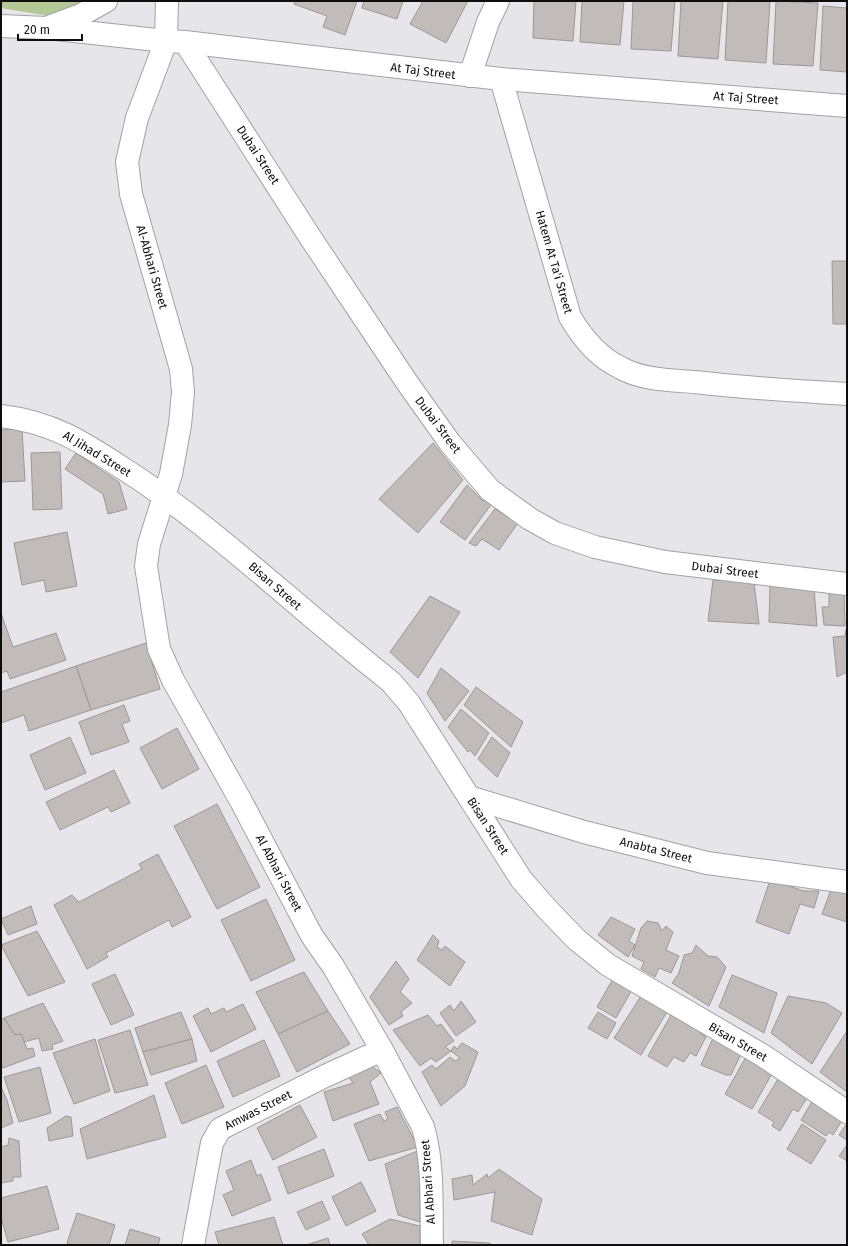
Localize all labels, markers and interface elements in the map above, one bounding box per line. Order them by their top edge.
scale bar [18,16,82,42]
text: 20 m [24,23,50,37]
street label: At Taj Street [390,60,457,82]
street label: At Taj Street [713,89,780,107]
street label: Dubai Street [234,123,283,188]
street label: Hatem At Ta'i Street [533,209,576,316]
street label: Al-Abhari Street [133,224,171,311]
street label: Dubai Street [412,394,464,457]
street label: Al Jihad Street [60,428,134,480]
street label: Bisan Street [246,559,305,613]
street label: Dubai Street [691,559,760,581]
street label: Bisan Street [464,795,512,858]
street label: Al Abhari Street [253,832,305,914]
street label: Anabta Street [618,834,694,866]
street label: Bisan Street [706,1020,770,1065]
street label: Amwas Street [222,1087,294,1133]
street label: Al Abhari Street [418,1139,438,1225]

